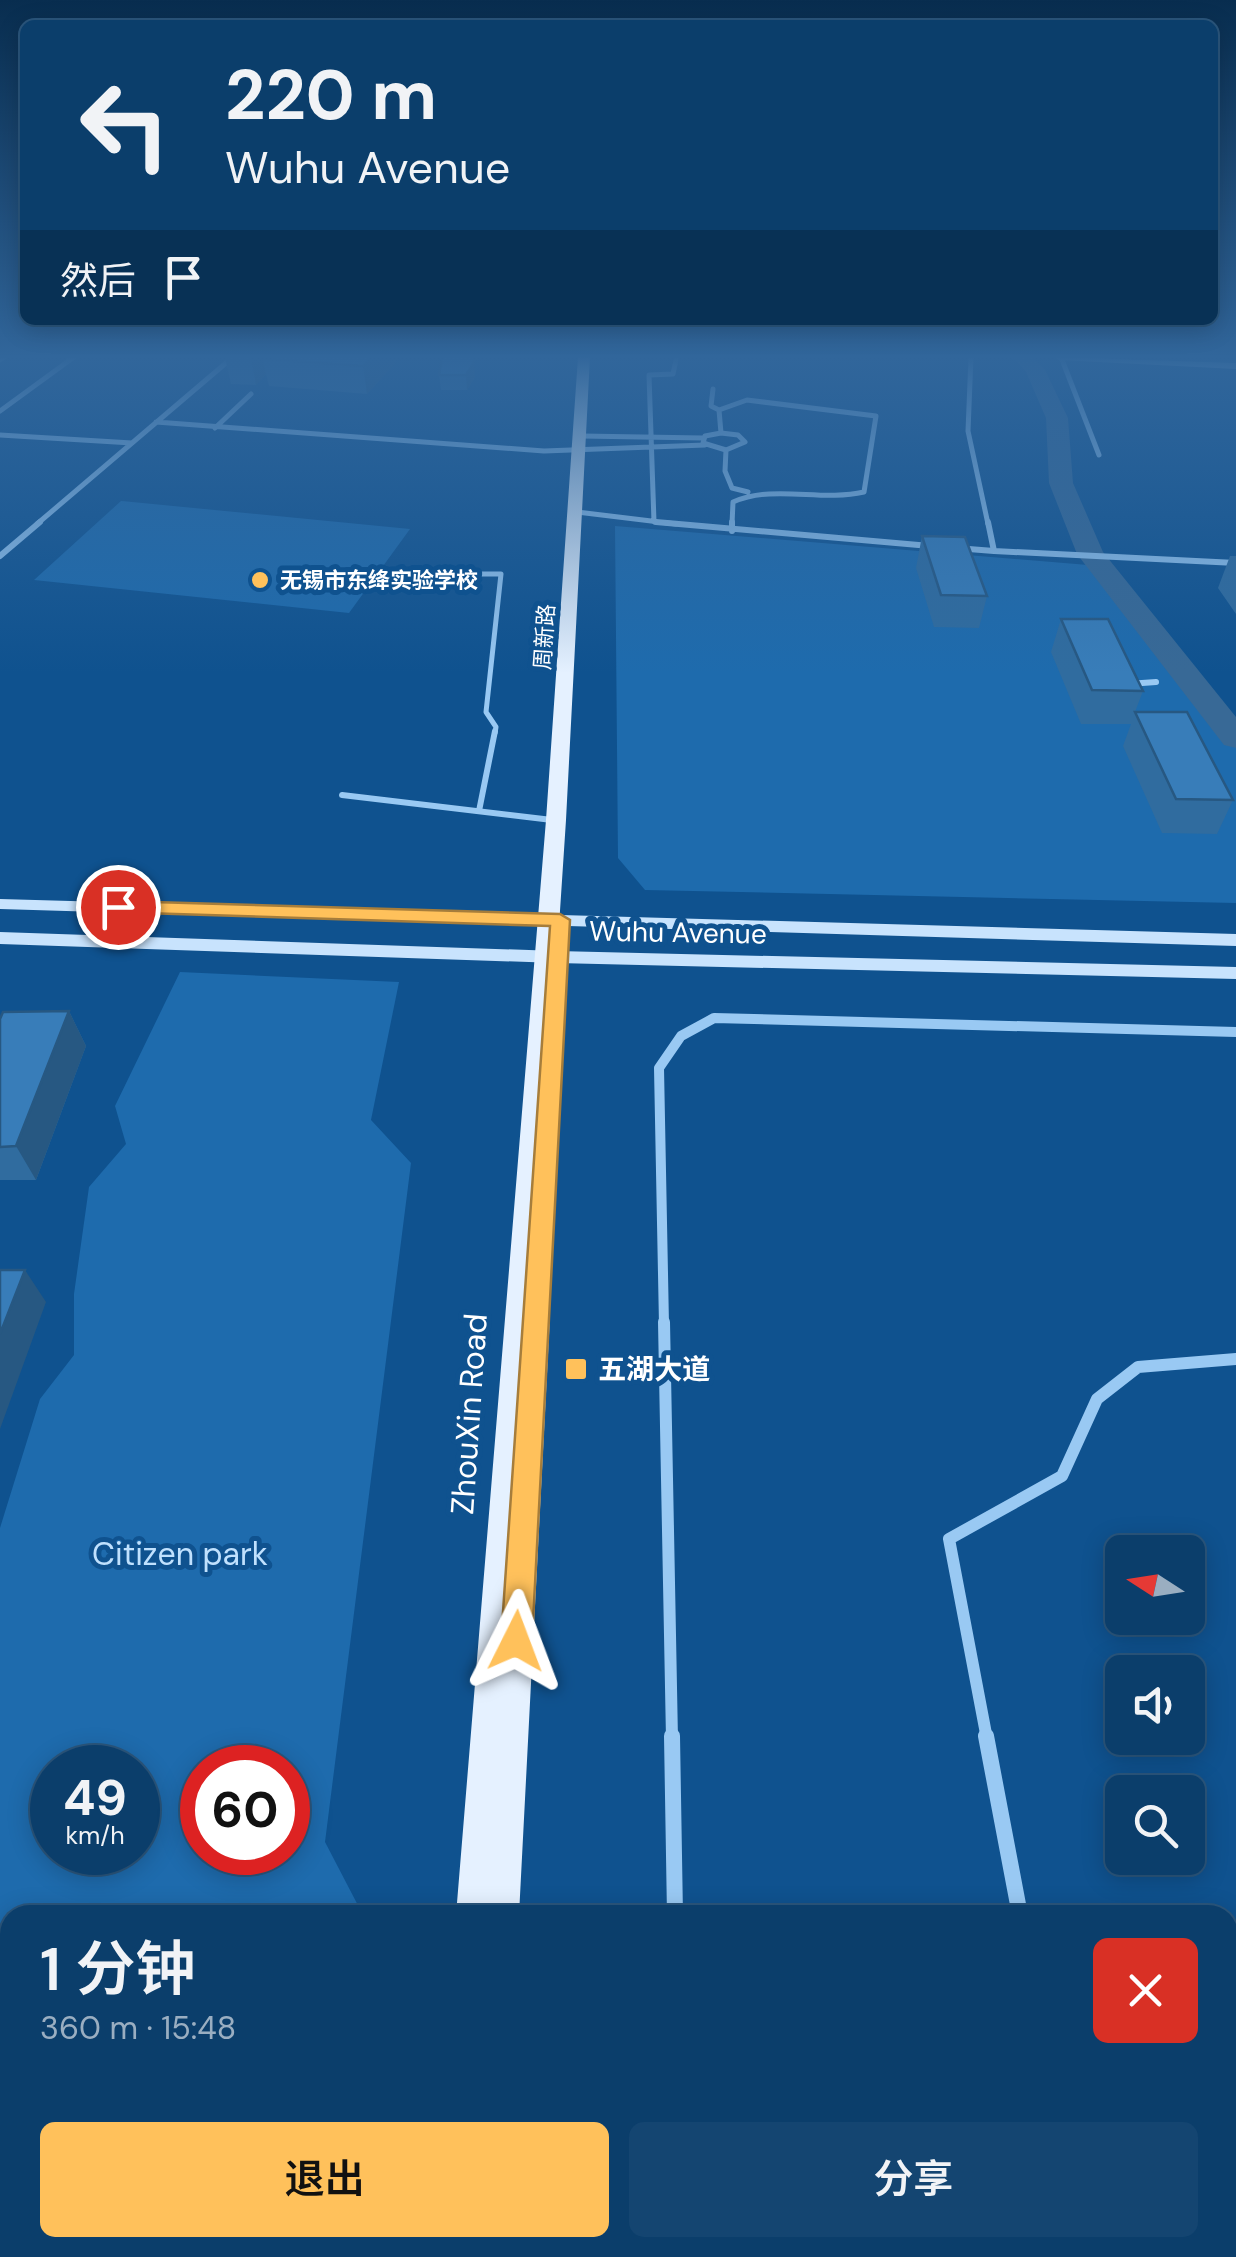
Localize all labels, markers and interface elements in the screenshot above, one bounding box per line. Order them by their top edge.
text: 220 m [225,50,437,141]
icon: left [60,60,190,190]
text: Wuhu Avenue [225,138,510,197]
icon: arrive [156,250,211,305]
text: 然后 [60,256,136,306]
place label: 无锡市东绛实验学校 [280,566,478,595]
marker: 无锡市东绛实验学校 [249,569,271,591]
street label: 周新路 [528,603,561,671]
pin [76,865,161,950]
icon: arrive [91,880,146,935]
street label: Wuhu Avenue [589,912,767,953]
street label: ZhouXin Road [441,1312,497,1516]
place label: 五湖大道 [598,1351,710,1388]
marker: 五湖大道 [563,1356,589,1382]
park label: Citizen park [92,1533,268,1575]
north arrow [1105,1535,1205,1635]
map controls [1105,1535,1205,1875]
position arrow [464,1589,568,1693]
button: sound [1105,1655,1205,1755]
speed limit sign: 60 [180,1745,310,1875]
text: 49 [63,1765,127,1831]
button: search [1105,1775,1205,1875]
text: km/h [65,1819,125,1852]
text: 1 分钟 [40,1930,196,2009]
button: close [1093,1938,1198,2043]
text: 360 m · 15:48 [40,2007,236,2049]
button: 退出 [40,2122,609,2237]
button: 分享 [629,2122,1198,2237]

